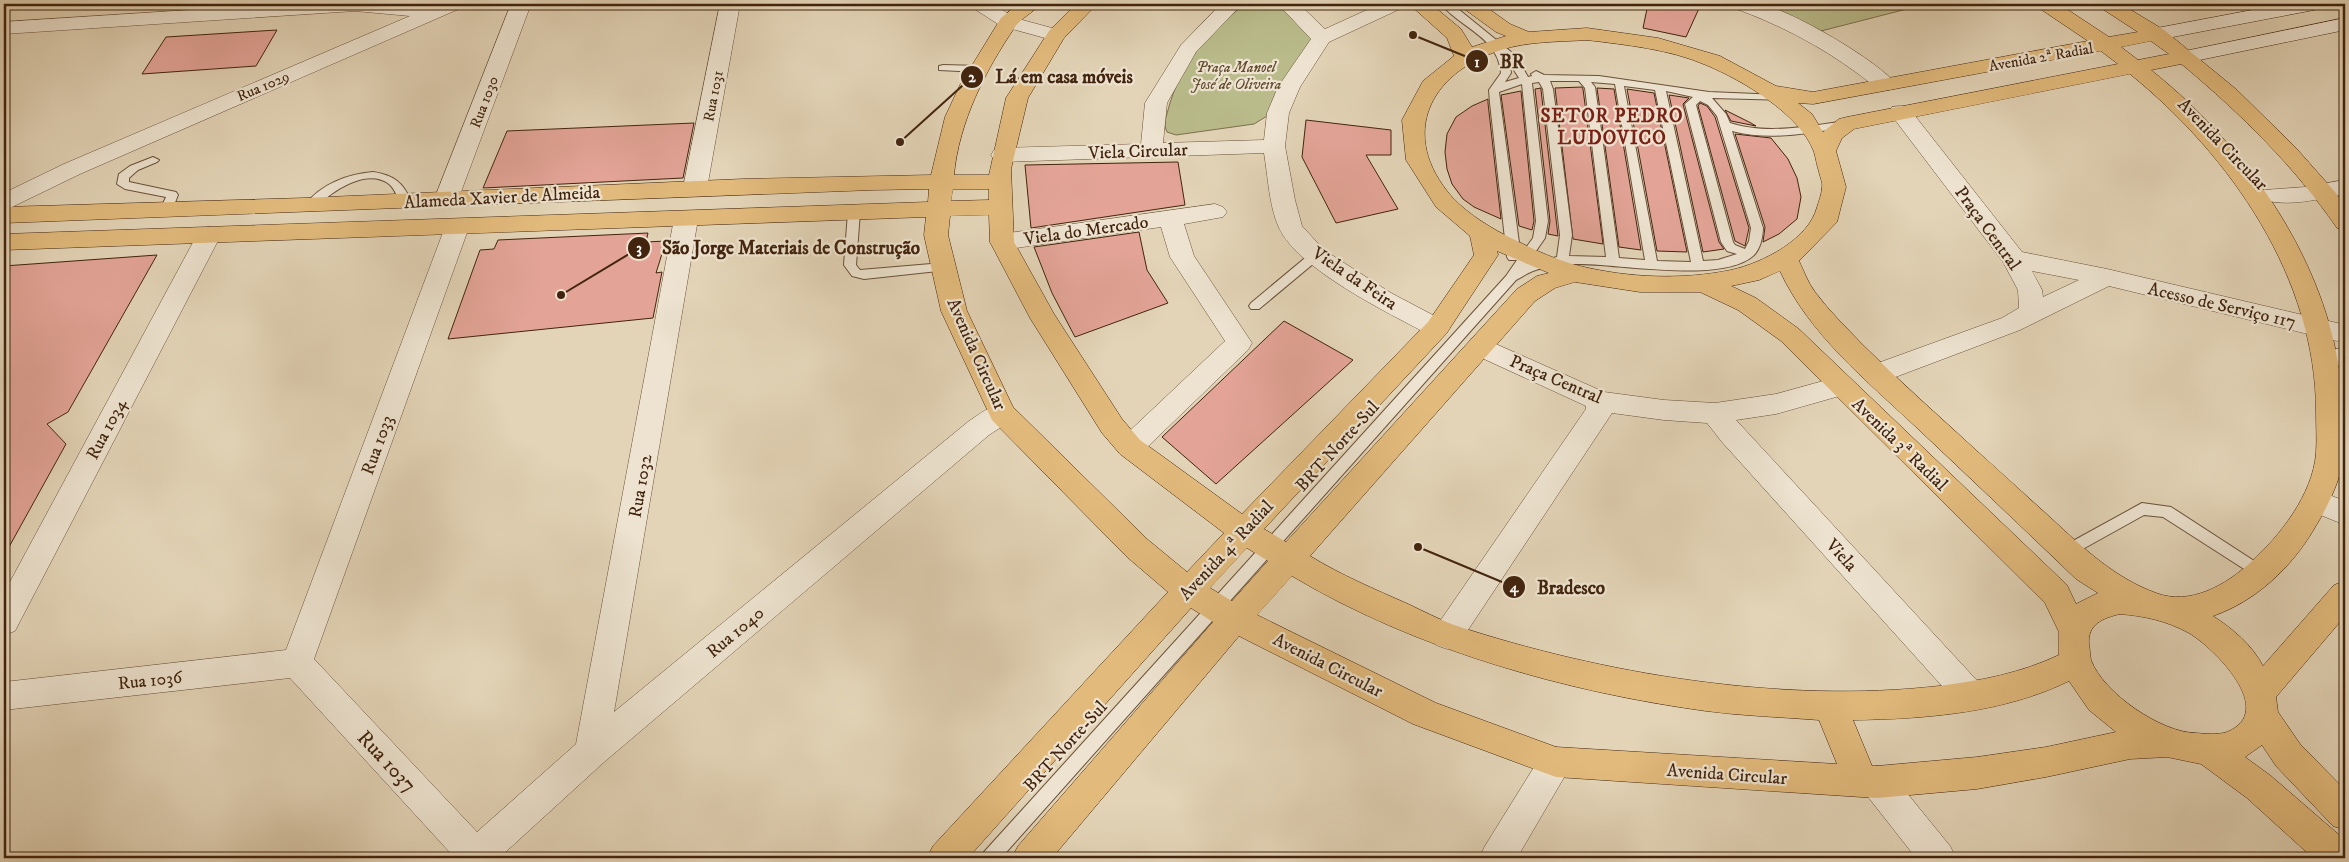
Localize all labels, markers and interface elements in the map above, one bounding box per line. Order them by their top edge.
street label: Avenida 2ª Radial [1987,39,2095,76]
callout: BR [1465,44,1534,78]
text: BR [1500,51,1525,74]
text: 1 [1474,53,1480,72]
park label: Praça Manoel José de Oliveira [1191,58,1281,94]
callout: Lá em casa móveis [960,60,1143,94]
text: Lá em casa móveis [995,66,1133,89]
street label: Rua 1029 [234,67,292,106]
text: 2 [968,68,976,87]
street label: Rua 1031 [699,69,728,123]
street label: Rua 1030 [466,74,503,131]
street label: Avenida Circular [2173,94,2272,196]
district label: SETOR PEDRO LUDOVICO [1540,105,1684,150]
street label: Viela Circular [1087,139,1189,165]
street label: Alameda Xavier de Almeida [403,182,601,214]
street label: Praça Central [1949,182,2025,275]
street label: Viela do Mercado [1022,211,1150,251]
callout: São Jorge Materiais de Construção [627,231,930,265]
text: São Jorge Materiais de Construção [662,237,920,260]
text: 3 [636,239,642,258]
street label: Viela da Feira [1307,242,1401,315]
street label: Acesso de Serviço 117 [2146,278,2298,334]
street label: Avenida Circular [942,295,1011,414]
street label: Praça Central [1506,351,1606,409]
street label: Avenida 3ª Radial [1847,393,1952,496]
street label: Rua 1034 [82,395,132,464]
street label: BRT Norte-Sul [1291,396,1385,497]
street label: Rua 1033 [357,413,399,478]
street label: Rua 1032 [625,453,657,520]
street label: Avenida 4ª Radial [1175,496,1279,605]
street label: Viela [1820,534,1862,577]
callout: Bradesco [1502,570,1615,604]
text: Bradesco [1537,577,1605,600]
text: 4 [1509,578,1520,597]
street label: Rua 1040 [702,602,769,663]
street label: Avenida Circular [1269,629,1386,703]
street label: Rua 1036 [117,667,184,695]
street label: BRT Norte-Sul [1019,696,1113,797]
street label: Rua 1037 [351,725,421,798]
street label: Avenida Circular [1666,760,1788,790]

